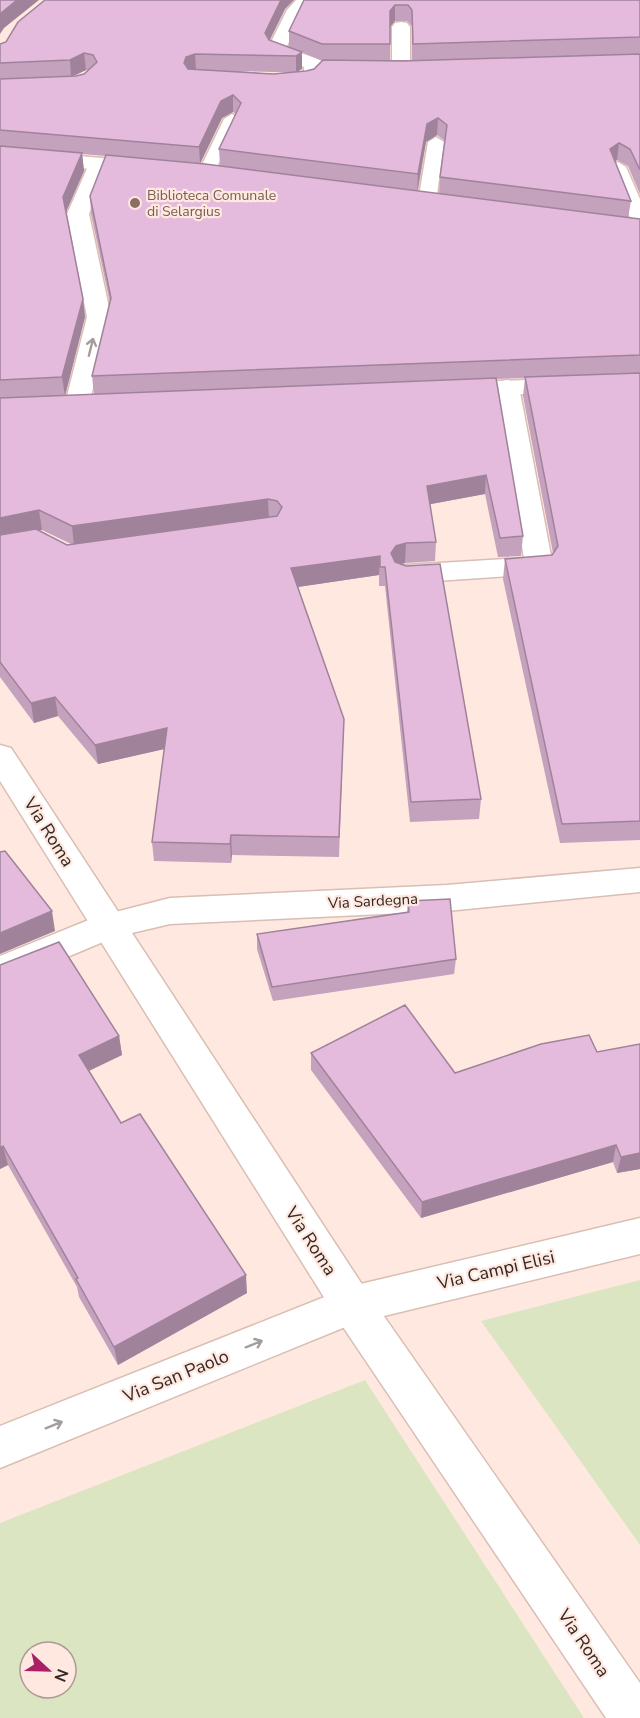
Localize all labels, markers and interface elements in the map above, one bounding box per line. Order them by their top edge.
place label: Biblioteca Comunale di Selargius [147,186,276,221]
marker: Biblioteca Comunale di Selargius [128,196,142,210]
one-way arrow [86,338,98,357]
street label: Via Roma [18,792,80,871]
street label: Via Sardegna [327,889,418,913]
street label: Via Roma [279,1201,342,1280]
street label: Via Campi Elisi [434,1245,557,1295]
one-way arrow [245,1338,263,1349]
street label: Via San Paolo [119,1344,232,1408]
one-way arrow [44,1419,63,1430]
street label: Via Roma [552,1603,616,1682]
north arrow [18,1640,78,1700]
text: N [49,1666,73,1685]

